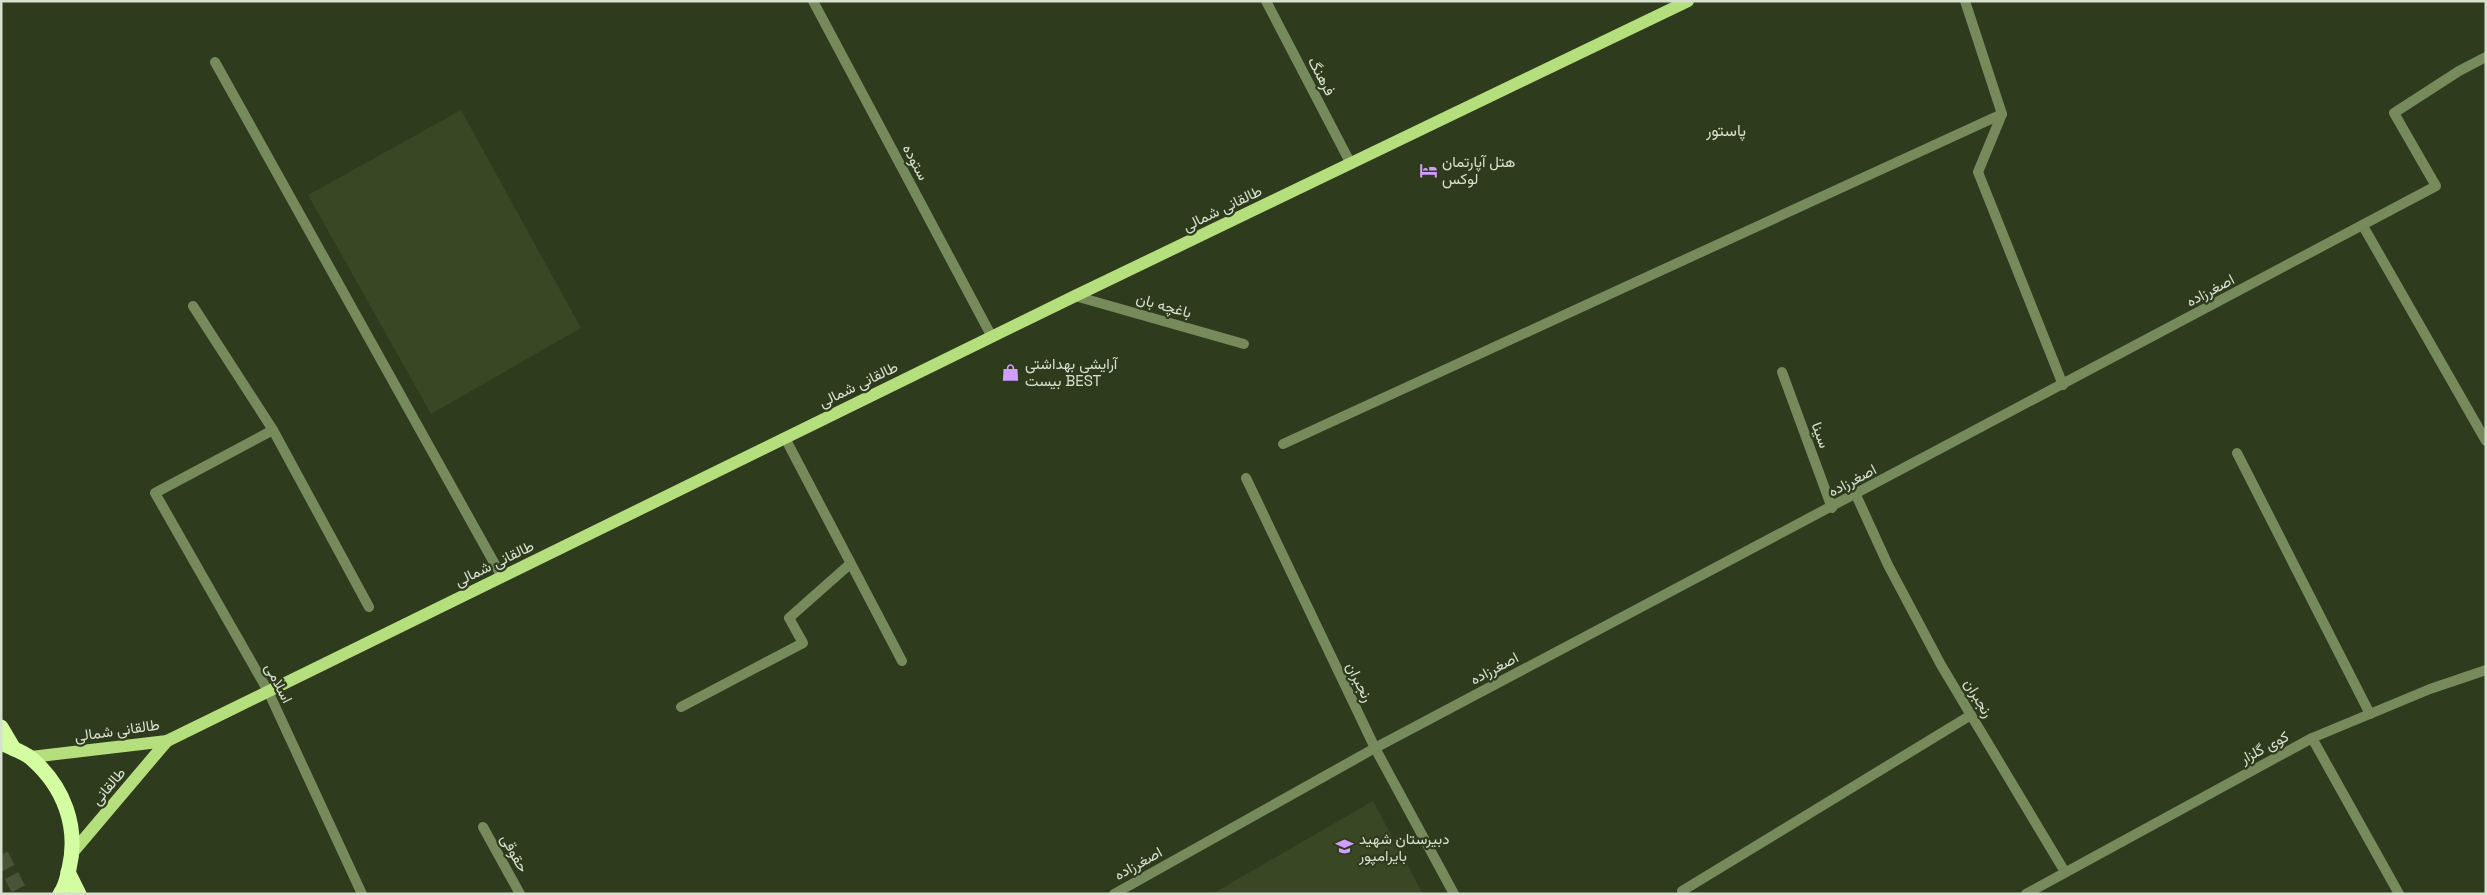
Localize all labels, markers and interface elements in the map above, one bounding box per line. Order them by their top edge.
street label: فرهنگ [1304,53,1340,99]
district label: پاستور [1705,120,1746,142]
street label: ستوده [899,141,933,183]
place label: هتل آپارتمان لوکس [1442,152,1516,189]
hotel icon: هتل آپارتمان لوکس [1418,160,1438,180]
street label: طالقانی شمالی [1179,181,1265,236]
street label: اصغرزاده [2183,269,2237,311]
street label: باغچه بان [1134,288,1194,323]
place label: آرایشی بهداشتی بیست BEST [1025,354,1119,390]
street label: طالقانی شمالی [815,357,901,412]
shop icon: آرایشی بهداشتی بیست BEST [1001,362,1021,382]
street label: سینا [1808,419,1834,451]
street label: اصغرزاده [1825,459,1879,501]
street label: طالقانی شمالی [451,536,537,591]
street label: اصغرزاده [1467,647,1521,689]
street label: رنجبران [1342,659,1378,705]
street label: اسلامی [260,660,297,707]
street label: رنجبران [1960,675,1998,721]
street label: طالقانی شمالی [73,715,161,746]
street label: کوی گلزار [2235,726,2292,769]
street label: طالقانی [87,763,130,809]
place label: دبیرستان شهید بایرامپور [1358,829,1449,866]
street label: حقوقی [496,831,533,876]
school or university icon: دبیرستان شهید بایرامپور [1335,837,1355,857]
street label: اصغرزاده [1111,842,1165,884]

